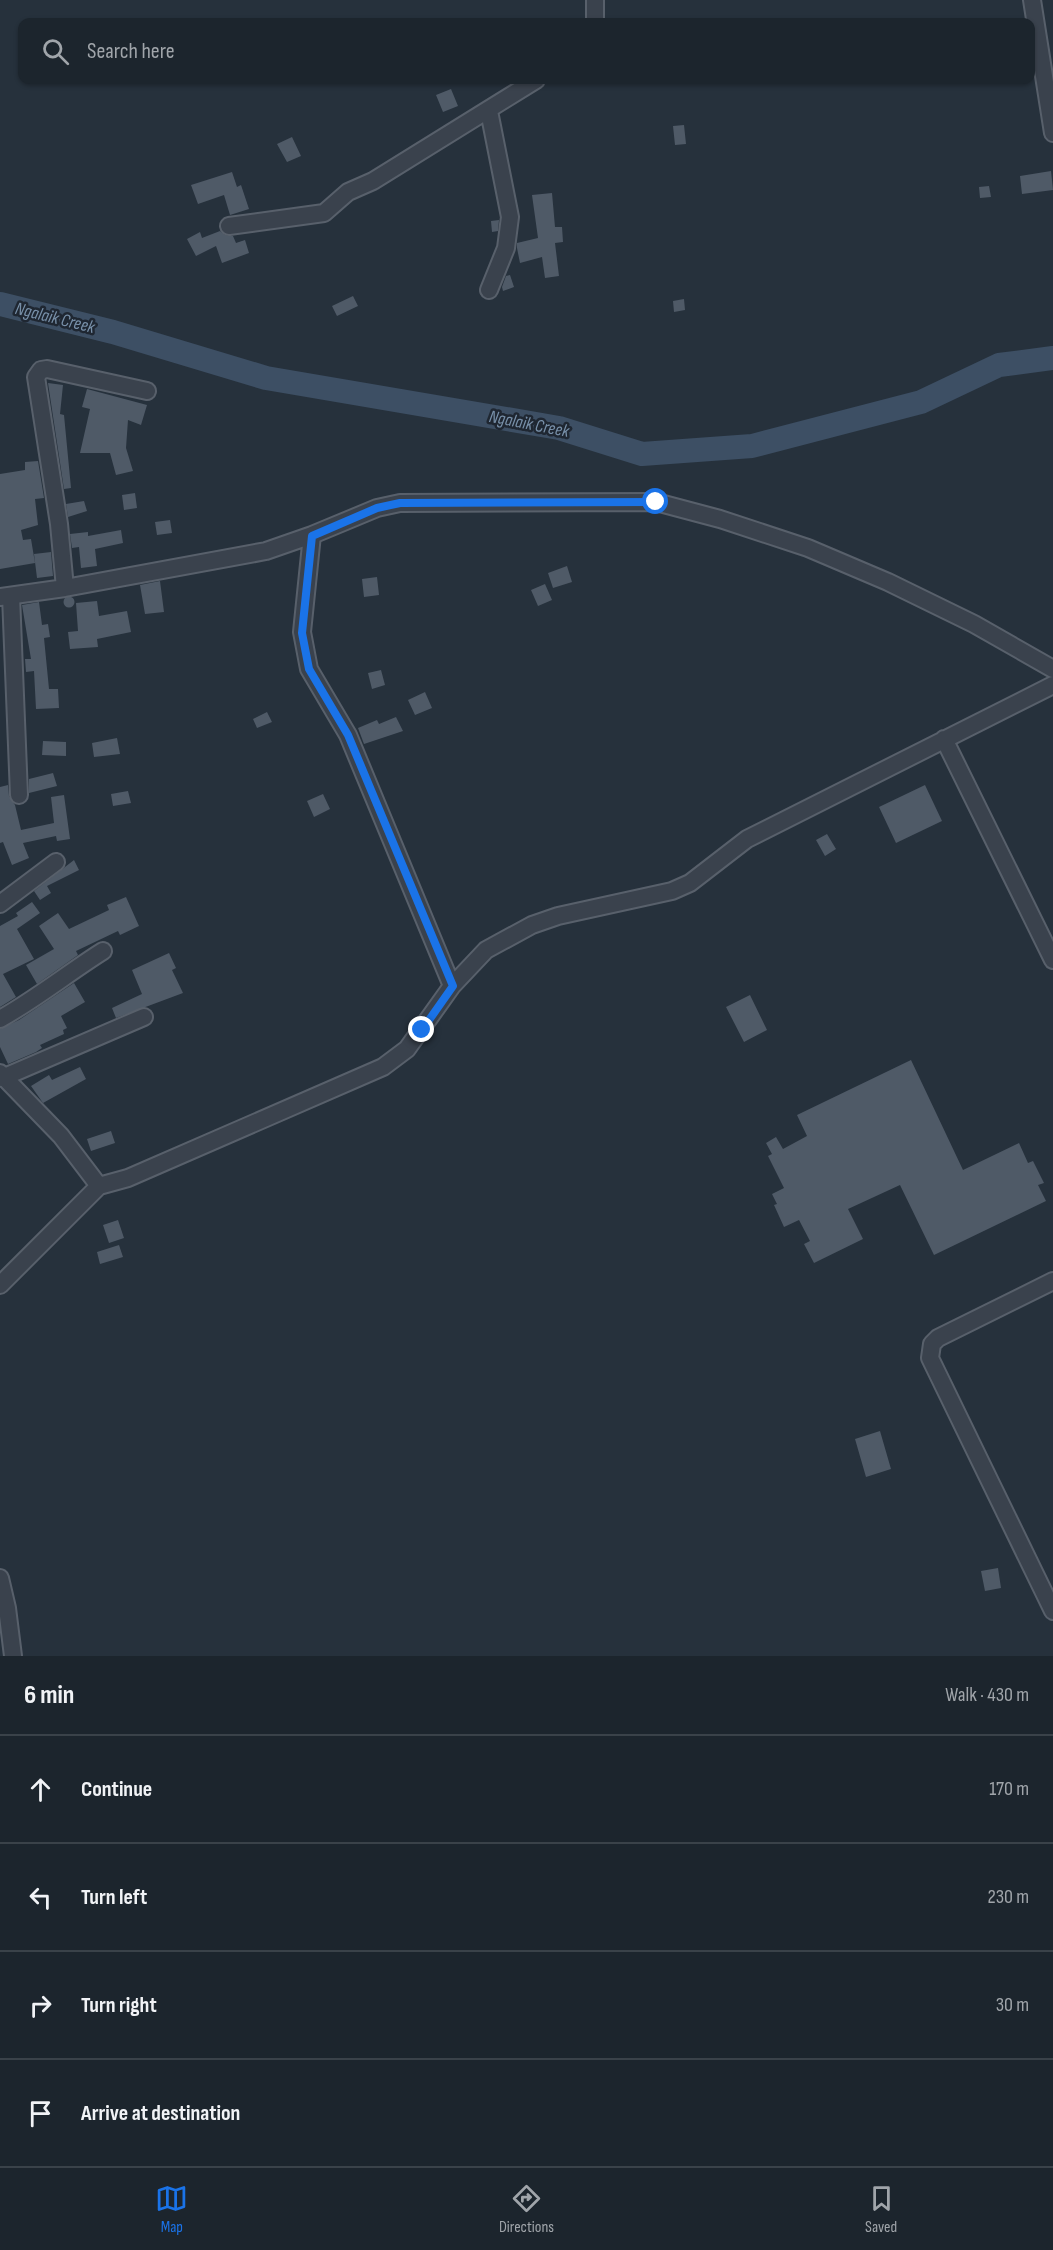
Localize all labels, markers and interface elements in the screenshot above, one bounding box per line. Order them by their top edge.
search box [18,18,1035,84]
icon: search [39,35,72,68]
text: Search here [87,38,174,65]
water label: Ngalaik Creek [13,298,98,338]
water label: Ngalaik Creek [487,406,572,442]
route start [642,488,668,514]
route end [408,1016,434,1042]
text: 6 min [24,1680,74,1711]
text: Walk · 430 m [945,1683,1029,1707]
icon: ahead [24,1773,57,1806]
text: Continue [81,1776,152,1803]
text: 170 m [989,1777,1029,1801]
icon: left [24,1881,57,1914]
text: Turn left [81,1884,147,1911]
text: 230 m [987,1885,1029,1909]
icon: right [24,1989,57,2022]
text: Turn right [81,1992,157,2019]
text: 30 m [996,1993,1029,2017]
icon: arrive [24,2097,57,2130]
text: Arrive at destination [81,2100,240,2127]
tab: Map [155,2182,188,2237]
tab: Directions [499,2182,554,2237]
tab: Saved [865,2182,898,2237]

